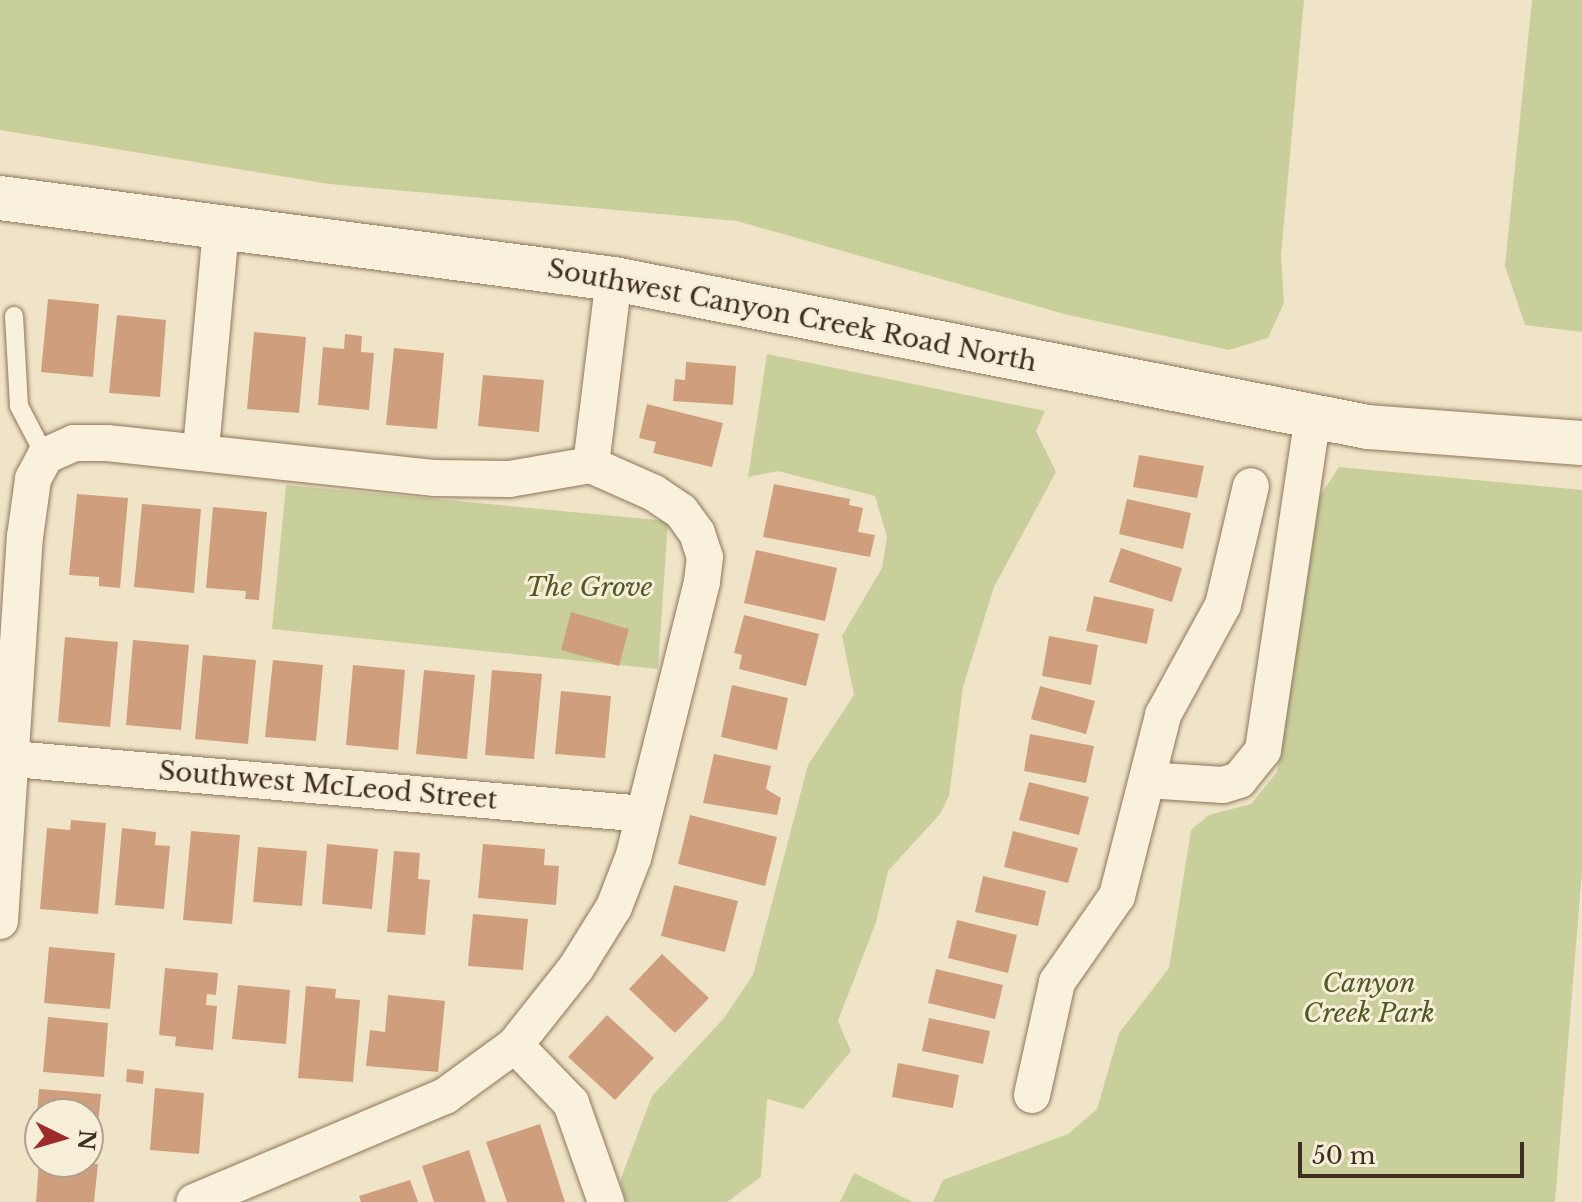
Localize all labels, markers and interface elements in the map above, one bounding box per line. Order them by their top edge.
street label: Southwest Canyon Creek Road North [545,253,1039,379]
park label: The Grove [526,572,652,604]
street label: Southwest McLeod Street [157,756,499,816]
park label: Canyon Creek Park [1303,968,1435,1030]
north arrow [24,1098,104,1178]
scale bar [1302,1126,1528,1176]
text: N [72,1128,101,1151]
text: 50 m [1312,1141,1375,1170]

